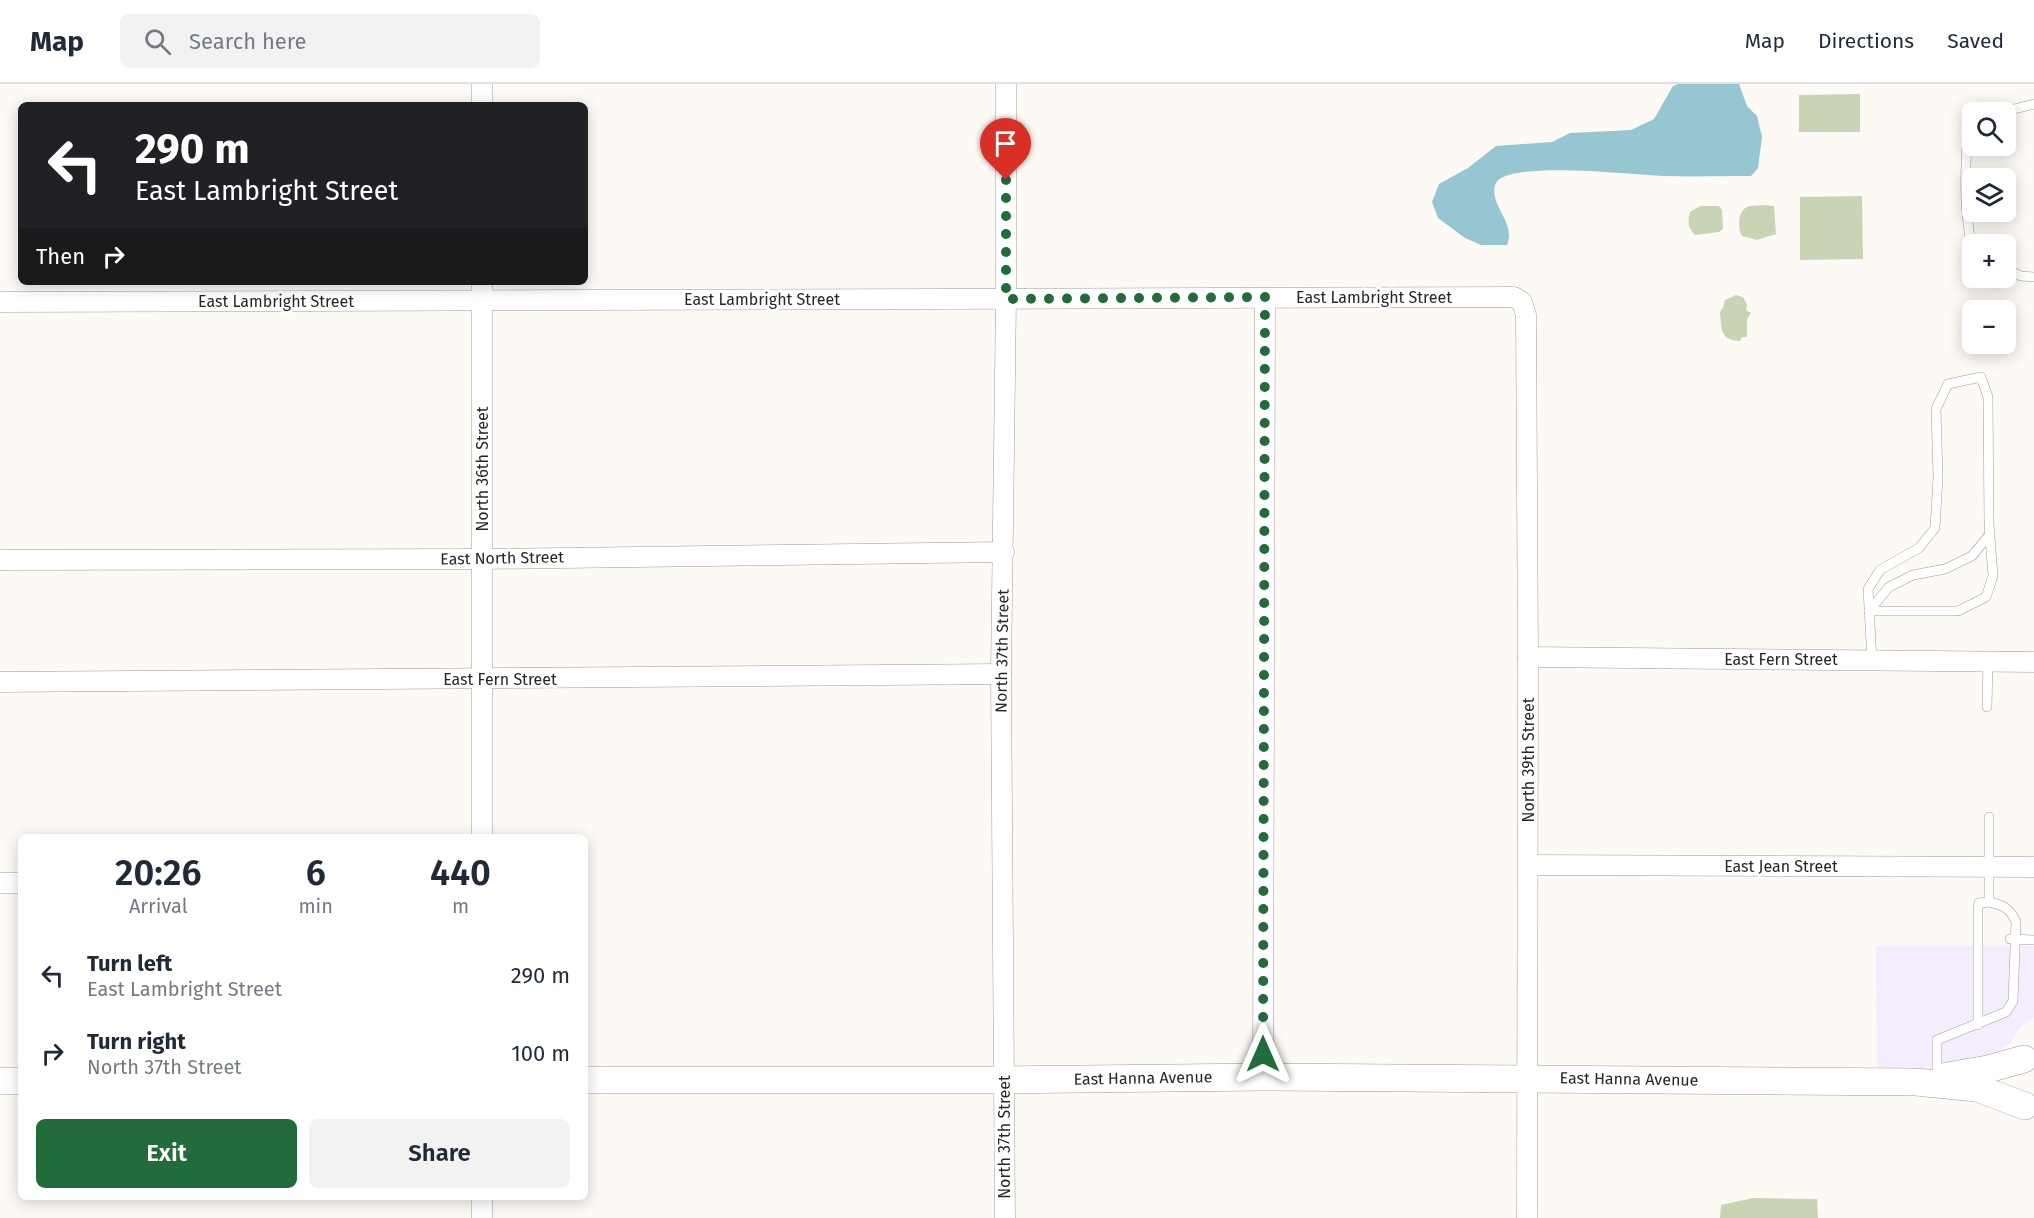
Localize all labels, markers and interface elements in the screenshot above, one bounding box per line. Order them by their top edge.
search box [120,14,540,68]
text: Map [30,25,84,58]
icon: search [141,25,174,58]
text: Search here [189,28,307,55]
text: Map [1745,28,1785,54]
text: Directions [1818,28,1914,54]
text: Saved [1947,28,2004,54]
map controls [1962,102,2016,354]
button: search [1962,102,2016,156]
pin [980,118,1031,180]
text: 290 m [135,124,250,174]
icon: left [36,126,114,204]
icon: arrive [989,127,1022,160]
button: layers [1962,168,2016,222]
text: East Lambright Street [135,175,398,207]
button: + [1962,234,2016,288]
icon: right [97,240,130,273]
text: Then [36,243,85,270]
street label: East Lambright Street [1296,288,1452,307]
street label: East Lambright Street [684,290,840,309]
street label: East Lambright Street [198,292,354,311]
button: − [1962,300,2016,354]
street label: North 36th Street [473,406,492,532]
street label: East North Street [440,547,564,569]
street label: North 37th Street [991,589,1013,713]
street label: East Fern Street [1724,650,1838,669]
street label: East Fern Street [443,670,557,689]
street label: North 39th Street [1519,697,1538,822]
text: 20:26 [115,851,201,895]
text: 6 [306,851,326,895]
text: 440 [430,851,491,895]
street label: East Jean Street [1724,857,1838,876]
text: Arrival [129,894,188,918]
text: min [298,894,333,918]
text: m [452,894,469,918]
text: Turn left [87,950,172,977]
icon: left [36,959,69,992]
text: 290 m [511,962,570,989]
text: East Lambright Street [87,977,282,1001]
position arrow [1231,1022,1295,1086]
text: Turn right [87,1028,186,1055]
icon: right [36,1037,69,1070]
text: 100 m [511,1040,570,1067]
text: North 37th Street [87,1055,242,1079]
street label: East Hanna Avenue [1073,1067,1213,1089]
street label: East Hanna Avenue [1559,1068,1699,1090]
street label: North 37th Street [995,1075,1014,1199]
button: Exit [36,1119,297,1188]
button: Share [309,1119,570,1188]

